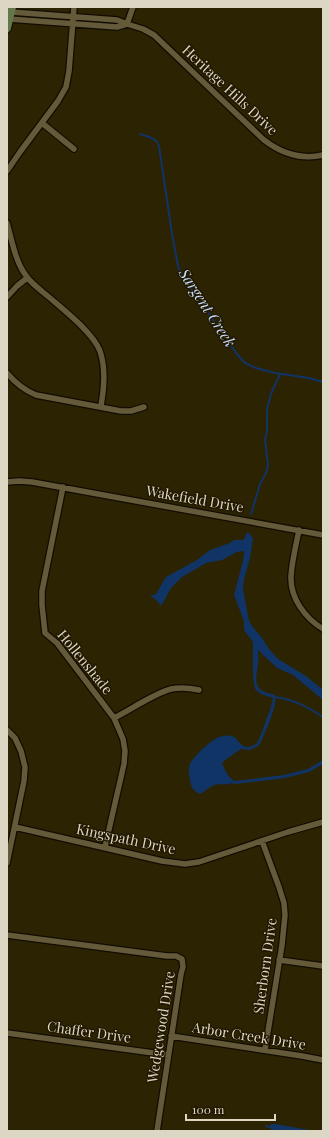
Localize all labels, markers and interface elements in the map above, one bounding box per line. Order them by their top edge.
street label: Heritage Hills Drive [178,40,282,139]
water label: Sargent Creek [174,263,241,351]
street label: Wakefield Drive [144,480,245,516]
street label: Hollenshade [54,625,117,698]
street label: Kingspath Drive [75,819,178,858]
street label: Sherborn Drive [248,917,281,1015]
street label: Wedgewood Drive [142,970,179,1085]
street label: Chaffer Drive [46,1016,132,1047]
street label: Arbor Creek Drive [190,1017,307,1054]
scale bar [186,1096,275,1122]
text: 100 m [192,1101,225,1117]

